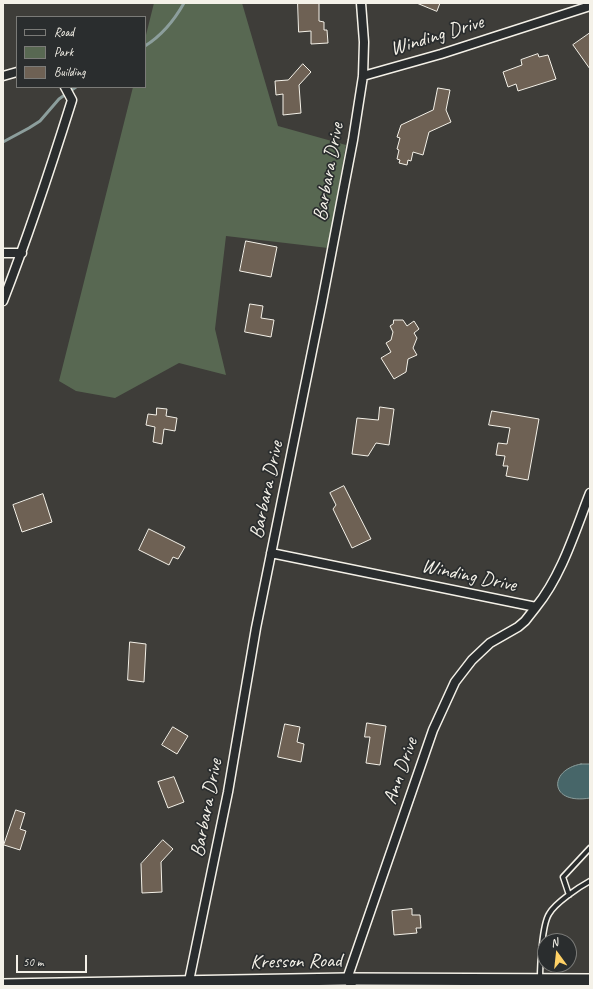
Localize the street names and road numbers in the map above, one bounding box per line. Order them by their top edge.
street label: Winding Drive [387,10,487,62]
street label: Barbara Drive [309,121,349,223]
street label: Barbara Drive [245,439,289,541]
street label: Winding Drive [419,554,519,598]
street label: Ann Drive [378,735,424,807]
street label: Barbara Drive [186,757,228,859]
street label: Kresson Road [250,949,342,975]

